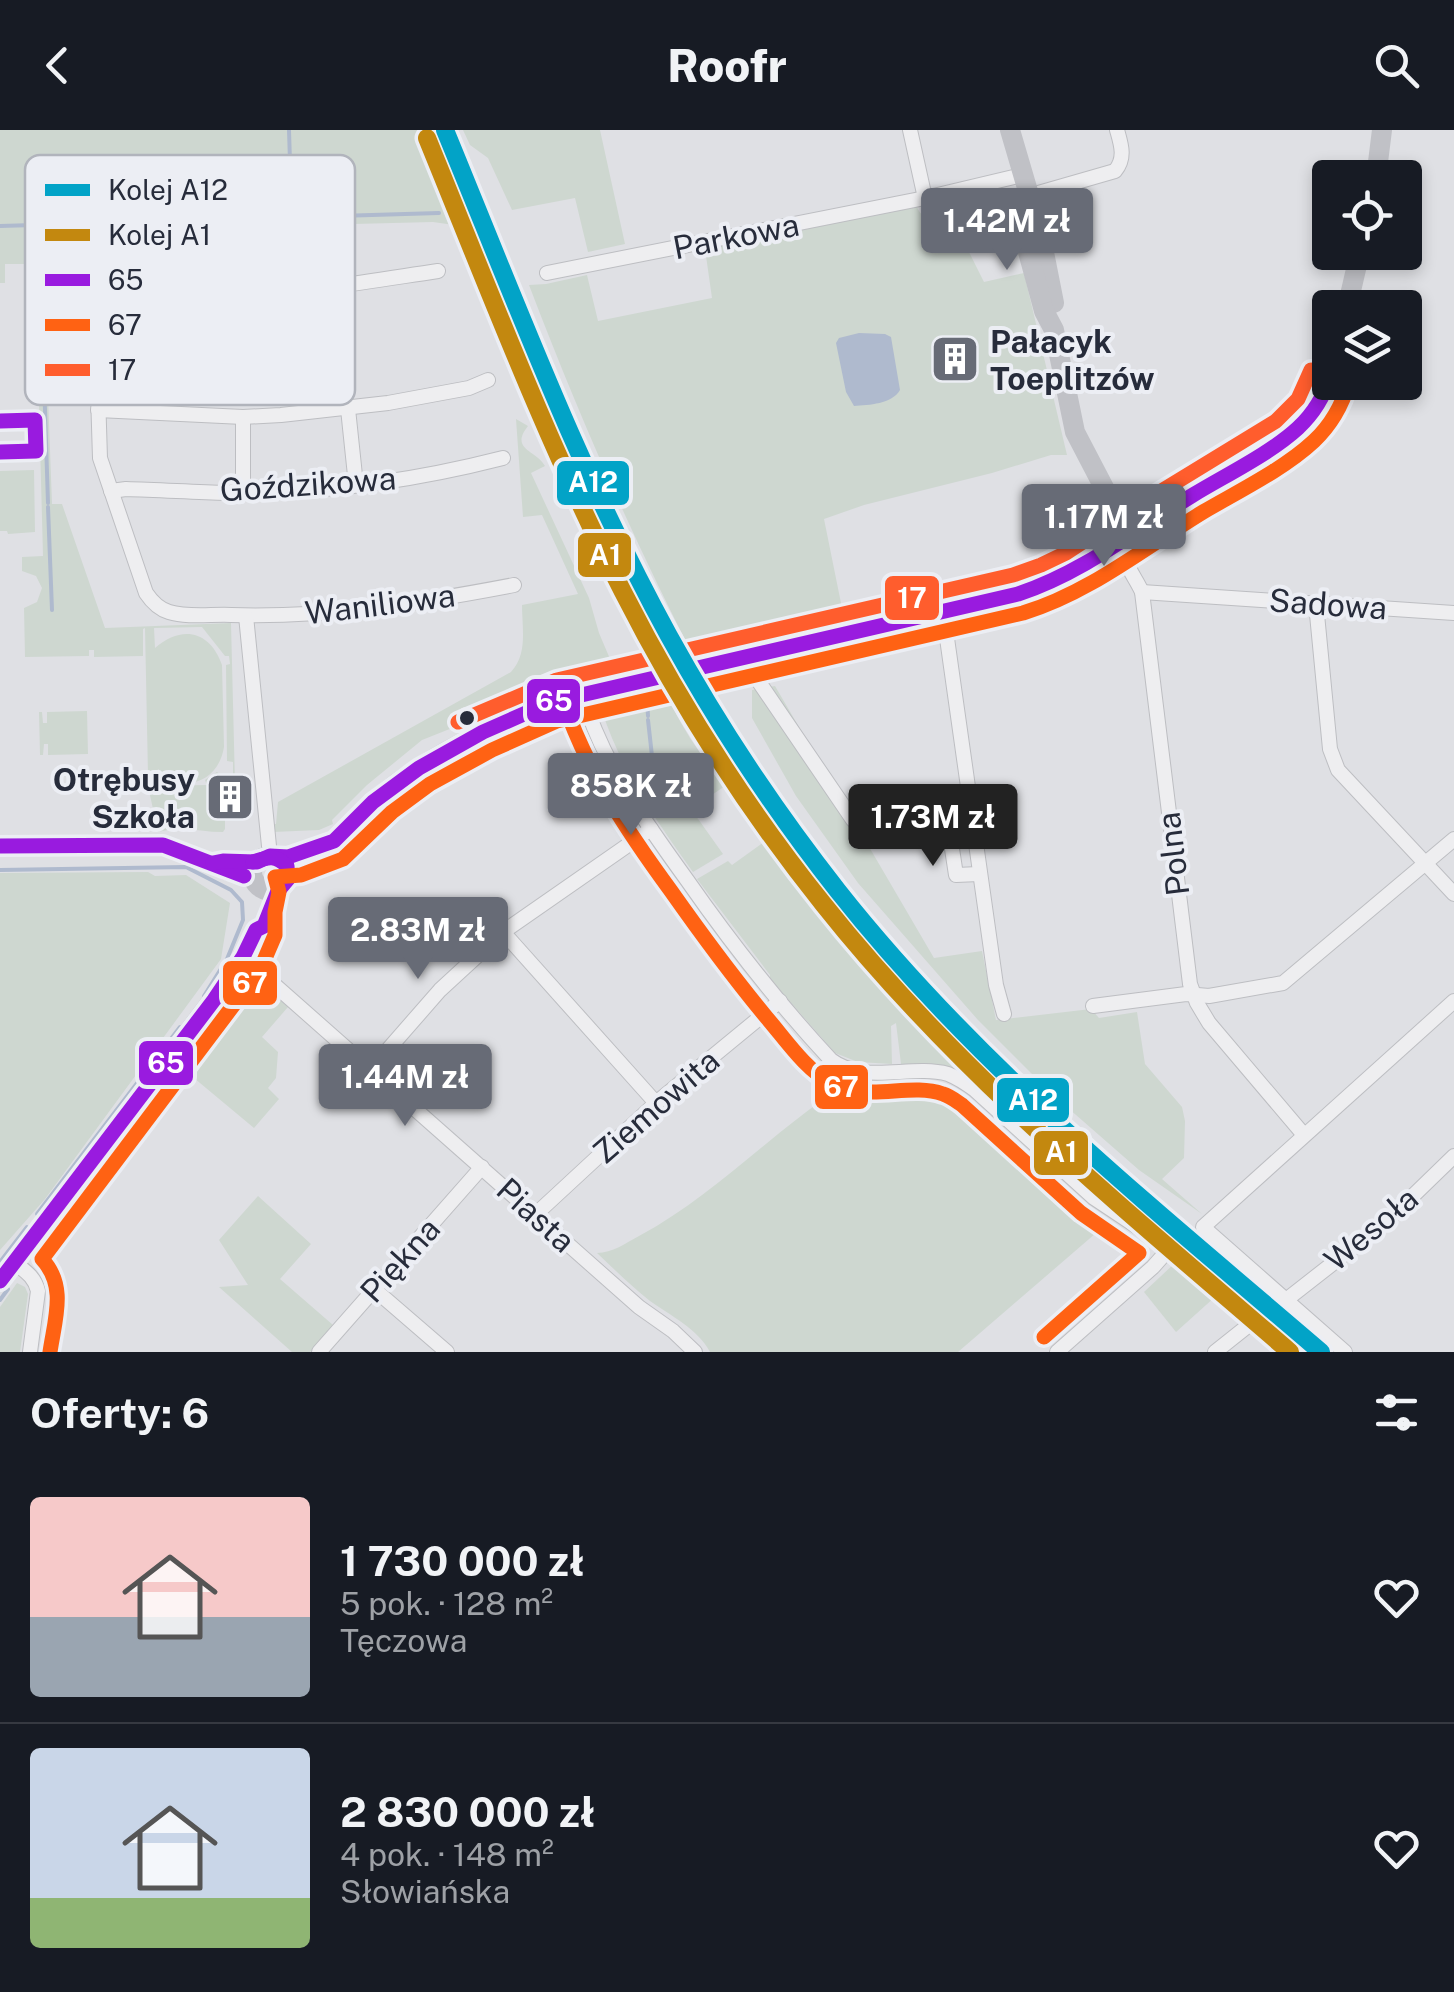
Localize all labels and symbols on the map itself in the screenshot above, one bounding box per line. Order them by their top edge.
legend [25,155,355,405]
text: Kolej A12 [108,173,228,206]
pin: 1.42M zł [904,188,1110,273]
street label: Parkowa [670,206,802,266]
text: Kolej A1 [108,218,211,251]
text: 65 [108,263,143,296]
text: 67 [108,308,142,341]
place label: Pałacyk Toeplitzów [990,323,1155,397]
building icon: Pałacyk Toeplitzów [929,333,981,385]
text: 17 [108,353,136,386]
street label: Goździkowa [219,459,397,509]
line badge: A12 [555,459,631,507]
text: A12 [568,465,618,498]
pin: 1.17M zł [1001,484,1207,569]
line badge: A1 [576,531,633,579]
text: A1 [589,538,621,571]
line badge: 17 [883,574,941,622]
street label: Waniliowa [303,576,457,632]
text: 17 [897,581,927,614]
street label: Sadowa [1268,581,1388,627]
line badge: 65 [525,677,582,725]
text: 65 [535,684,573,717]
unlabelled marker [457,708,477,728]
pin: 858K zł [539,753,723,838]
place label: Otrębusy Szkoła [53,761,195,835]
building icon: Otrębusy Szkoła [204,771,256,823]
pin: 1.73M zł [830,784,1036,869]
street label: Polna [1150,810,1196,898]
pin: 2.83M zł [315,897,521,982]
line badge: 67 [221,959,279,1007]
text: 67 [232,966,268,999]
line badge: 65 [137,1039,195,1087]
street label: Ziemowita [586,1041,726,1171]
pin: 1.44M zł [302,1044,508,1129]
text: 65 [147,1046,185,1079]
line badge: 67 [813,1063,870,1111]
text: 67 [823,1070,859,1103]
line badge: A12 [995,1076,1071,1124]
text: A12 [1008,1083,1058,1116]
line badge: A1 [1032,1129,1090,1177]
text: A1 [1045,1135,1077,1168]
street label: Piasta [490,1171,582,1259]
street label: Wesoła [1317,1180,1425,1278]
street label: Piękna [353,1210,447,1310]

